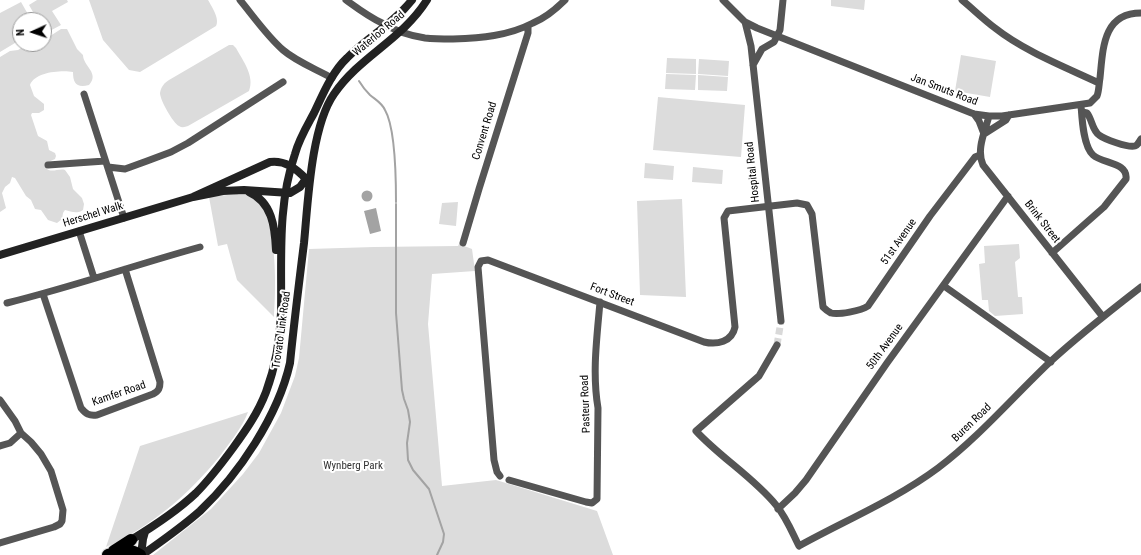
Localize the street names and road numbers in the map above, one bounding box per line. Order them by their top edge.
street label: Waterloo Road [350,9,408,59]
street label: Jan Smuts Road [909,71,979,109]
street label: Convent Road [470,100,500,162]
street label: Hospital Road [743,141,763,203]
street label: Brink Street [1021,198,1063,246]
street label: Herschel Walk [61,200,125,230]
street label: 51st Avenue [878,216,920,268]
street label: Fort Street [588,281,636,309]
street label: Trovato Link Road [270,291,294,369]
street label: 50th Avenue [864,321,906,373]
street label: Pasteur Road [578,375,594,433]
street label: Kamfer Road [90,379,148,409]
street label: Buren Road [950,401,994,445]

